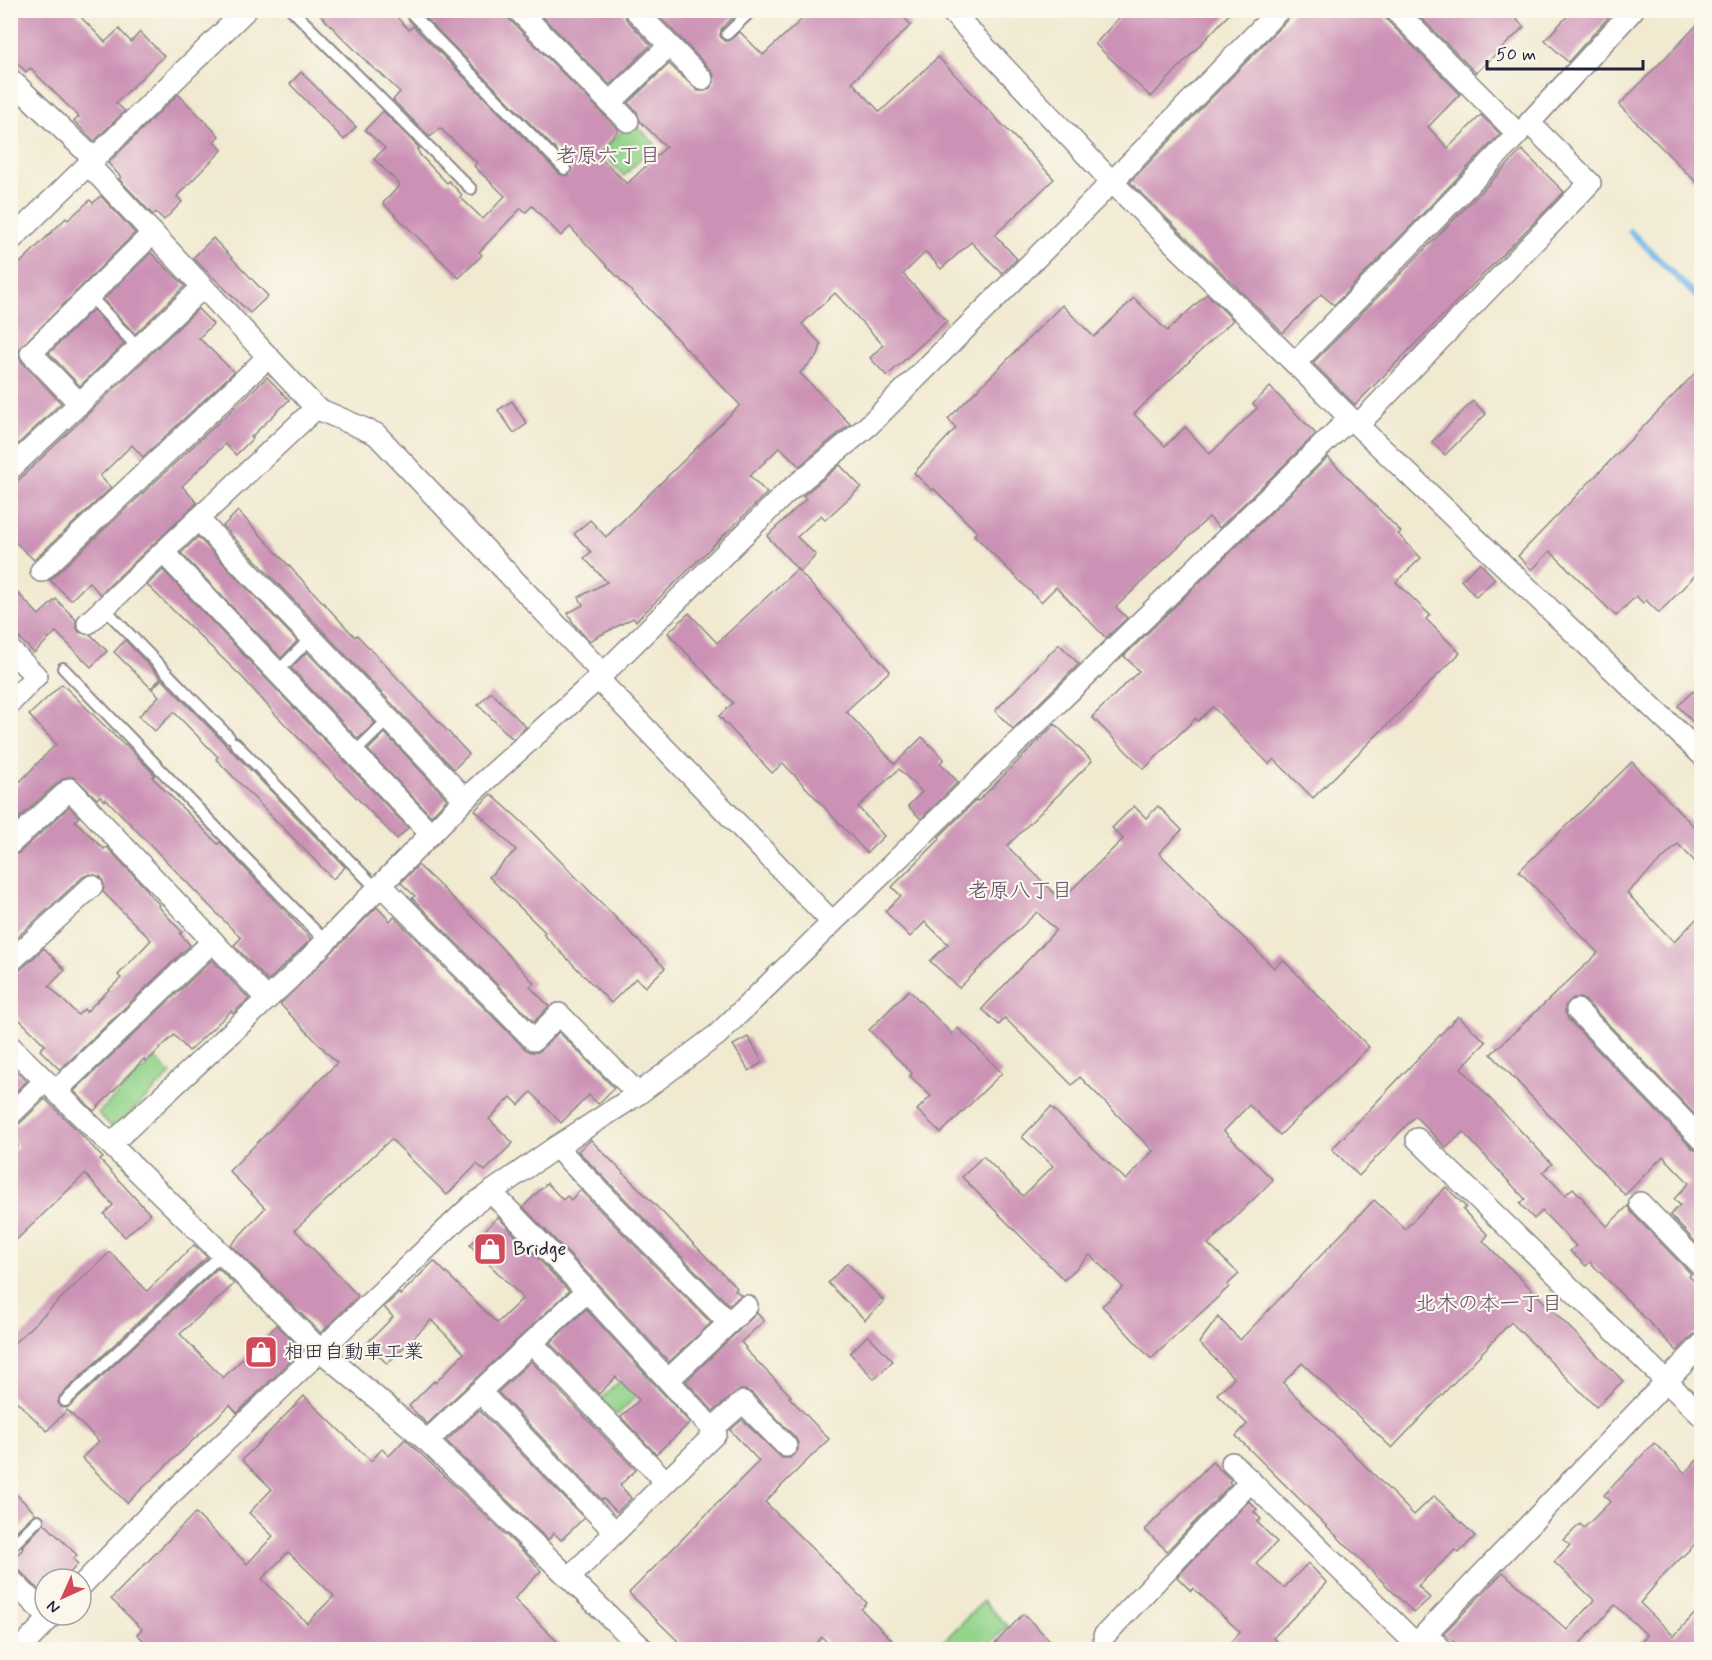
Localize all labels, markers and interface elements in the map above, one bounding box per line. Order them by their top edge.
scale bar [1487,33,1643,71]
text: 50 m [1496,43,1536,67]
district label: 老原六丁目 [556,142,661,170]
district label: 老原八丁目 [968,877,1073,905]
shop icon: Bridge [472,1231,508,1267]
place label: Bridge [513,1236,567,1263]
district label: 北木の本一丁目 [1416,1290,1563,1318]
shop icon: 相田自動車工業 [243,1334,279,1370]
place label: 相田自動車工業 [284,1339,424,1366]
north arrow [33,1567,93,1627]
text: N [42,1595,65,1618]

